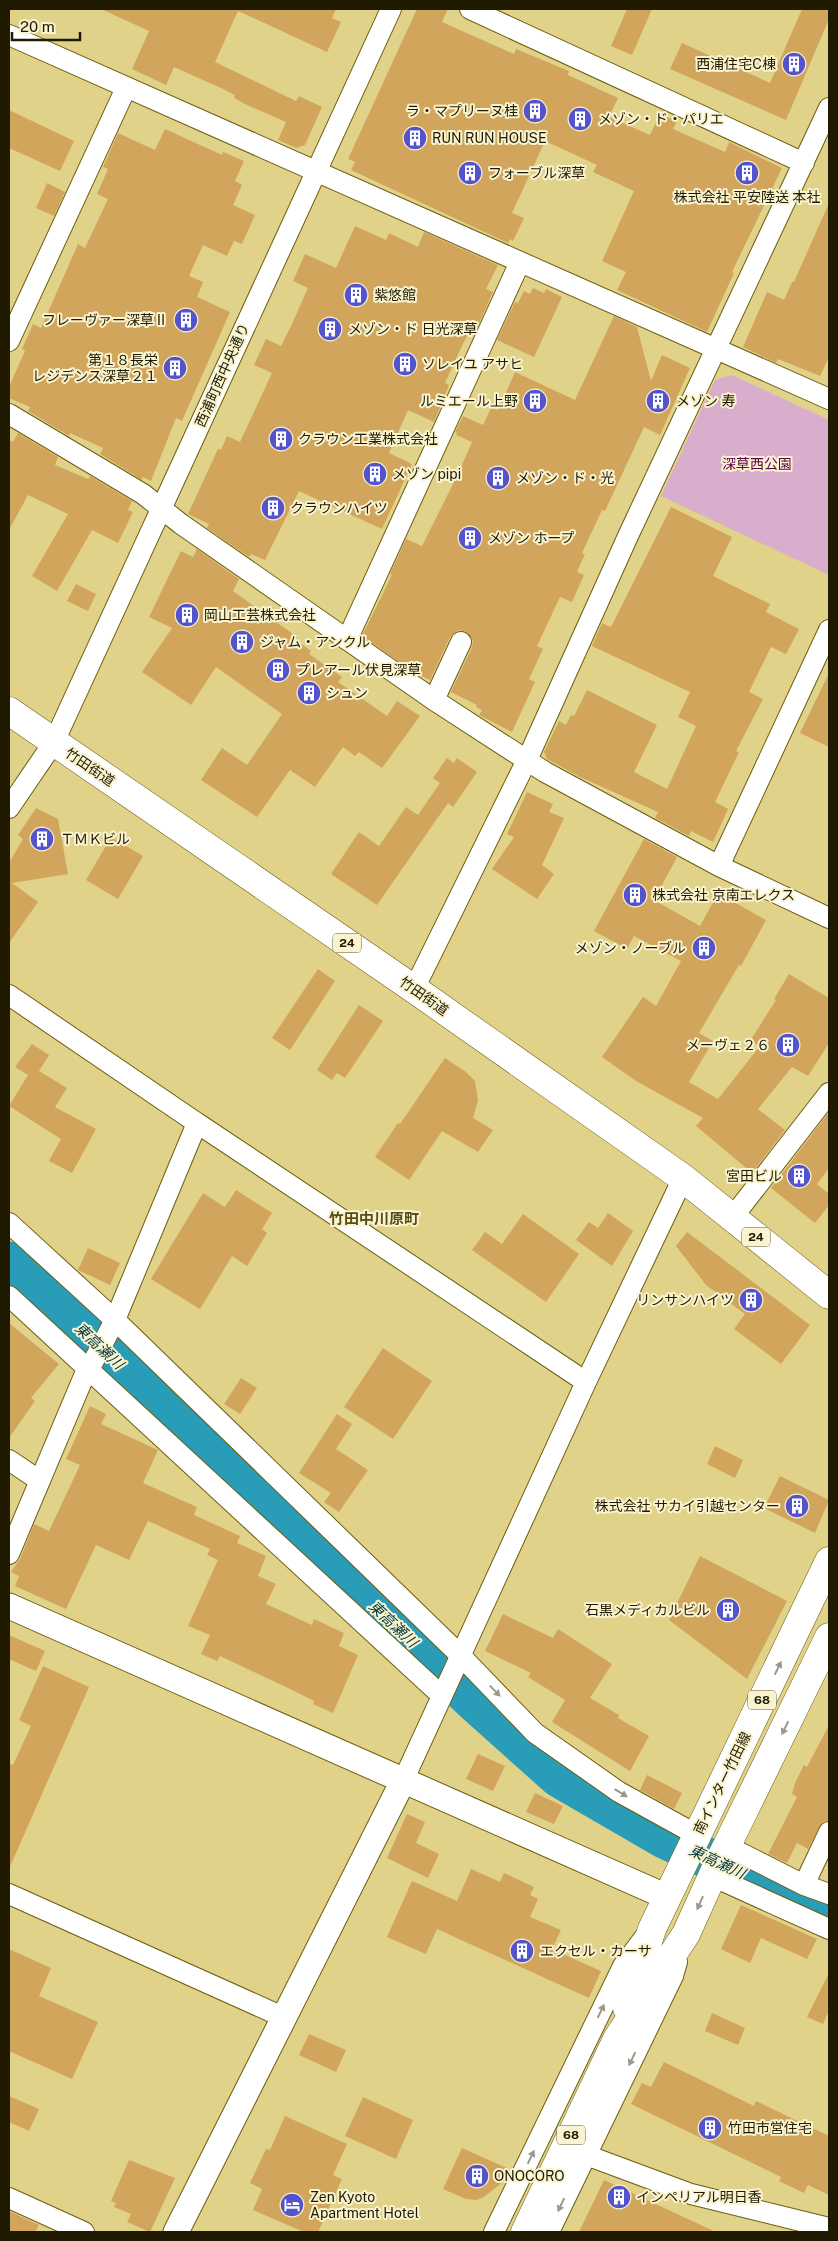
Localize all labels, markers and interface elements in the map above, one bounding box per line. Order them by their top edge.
scale bar [12,10,80,42]
text: 20 m [20,18,55,35]
building icon: 西浦住宅C棟 [781,51,807,77]
place label: 西浦住宅C棟 [696,56,776,72]
building icon: ラ・マプリーヌ桂 [522,98,548,124]
place label: ラ・マプリーヌ桂 [406,103,518,119]
building icon: メゾン・ド・パリエ [567,106,593,132]
place label: メゾン・ド・パリエ [598,111,724,127]
building icon: RUN RUN HOUSE [402,125,428,151]
place label: RUN RUN HOUSE [432,130,547,146]
building icon: フォーブル深草 [457,160,483,186]
building icon: 株式会社 平安陸送 本社 [734,160,760,186]
place label: フォーブル深草 [488,165,585,181]
place label: 株式会社 平安陸送 本社 [674,189,820,205]
building icon: 紫悠館 [343,282,369,308]
place label: 紫悠館 [374,287,416,303]
building icon: フレーヴァー深草Ⅱ [173,307,199,333]
place label: フレーヴァー深草Ⅱ [42,312,168,328]
building icon: メゾン・ド 日光深草 [317,316,343,342]
street label: 西浦町西中央通り [192,321,252,429]
place label: メゾン・ド 日光深草 [348,321,477,337]
building icon: ソレイユ アサヒ [392,351,418,377]
place label: 第１８長栄 レジデンス深草２１ [32,352,158,384]
building icon: 第１８長栄 レジデンス深草２１ [162,355,188,381]
place label: ソレイユ アサヒ [422,356,523,372]
building icon: ルミエール上野 [522,388,548,414]
building icon: メゾン 寿 [645,388,671,414]
place label: ルミエール上野 [420,393,518,409]
place label: メゾン 寿 [676,393,735,409]
building icon: クラウン工業株式会社 [268,426,294,452]
place label: クラウン工業株式会社 [298,431,438,447]
park label: 深草西公園 [722,456,792,472]
building icon: メゾン pipi [362,461,388,487]
building icon: メゾン・ド・光 [485,465,511,491]
place label: メゾン pipi [392,466,461,482]
place label: メゾン・ド・光 [516,470,614,486]
building icon: クラウンハイツ [260,495,286,521]
place label: クラウンハイツ [290,500,388,516]
building icon: メゾン ホープ [457,525,483,551]
place label: メゾン ホープ [488,530,575,546]
building icon: 岡山工芸株式会社 [174,602,200,628]
place label: 岡山工芸株式会社 [204,607,316,623]
building icon: ジャム・アンクル [229,629,255,655]
place label: ジャム・アンクル [260,634,370,650]
building icon: プレアール伏見深草 [265,657,291,683]
place label: プレアール伏見深草 [296,662,421,678]
building icon: シュン [296,680,322,706]
place label: シュン [326,685,368,701]
street label: 竹田街道 [62,745,118,789]
building icon: ＴＭＫビル [29,826,55,852]
place label: ＴＭＫビル [60,831,130,847]
building icon: 株式会社 京南エレクス [622,882,648,908]
place label: 株式会社 京南エレクス [652,887,795,903]
road number: 24 [333,934,361,952]
building icon: メゾン・ノーブル [691,935,717,961]
place label: メゾン・ノーブル [575,940,686,956]
street label: 竹田街道 [396,973,452,1019]
building icon: メーヴェ２６ [775,1032,801,1058]
place label: メーヴェ２６ [686,1037,770,1053]
building icon: 宮田ビル [786,1163,812,1189]
place label: 宮田ビル [726,1168,782,1184]
district label: 竹田中川原町 [329,1210,419,1227]
road number: 24 [742,1228,770,1246]
building icon: リンサンハイツ [738,1287,764,1313]
place label: リンサンハイツ [636,1292,734,1308]
water label: 東高瀬川 [72,1319,129,1374]
building icon: 株式会社 サカイ引越センター [784,1493,810,1519]
place label: 株式会社 サカイ引越センター [595,1498,780,1514]
water label: 東高瀬川 [366,1597,423,1652]
building icon: 石黒メディカルビル [715,1597,741,1623]
place label: 石黒メディカルビル [585,1602,710,1618]
one-way arrow [774,1661,782,1675]
one-way arrow [489,1685,501,1697]
road number: 68 [748,1690,776,1710]
one-way arrow [781,1721,789,1736]
street label: 南インター竹田線 [690,1729,754,1837]
one-way arrow [615,1788,628,1797]
water label: 東高瀬川 [686,1841,750,1883]
one-way arrow [696,1896,704,1910]
building icon: エクセル・カーサ [509,1938,535,1964]
place label: エクセル・カーサ [540,1943,652,1959]
one-way arrow [597,2003,606,2018]
one-way arrow [628,2052,636,2066]
building icon: 竹田市営住宅 [697,2115,723,2141]
place label: 竹田市営住宅 [728,2120,812,2136]
road number: 68 [557,2126,585,2144]
one-way arrow [527,2150,535,2164]
building icon: ONOCORO [464,2163,490,2189]
place label: ONOCORO [494,2168,565,2184]
building icon: インペリアル明日香 [606,2184,632,2210]
place label: Zen Kyoto Apartment Hotel [310,2189,419,2221]
place label: インペリアル明日香 [636,2189,762,2205]
hotel icon: Zen Kyoto Apartment Hotel [279,2192,305,2218]
one-way arrow [557,2198,565,2212]

